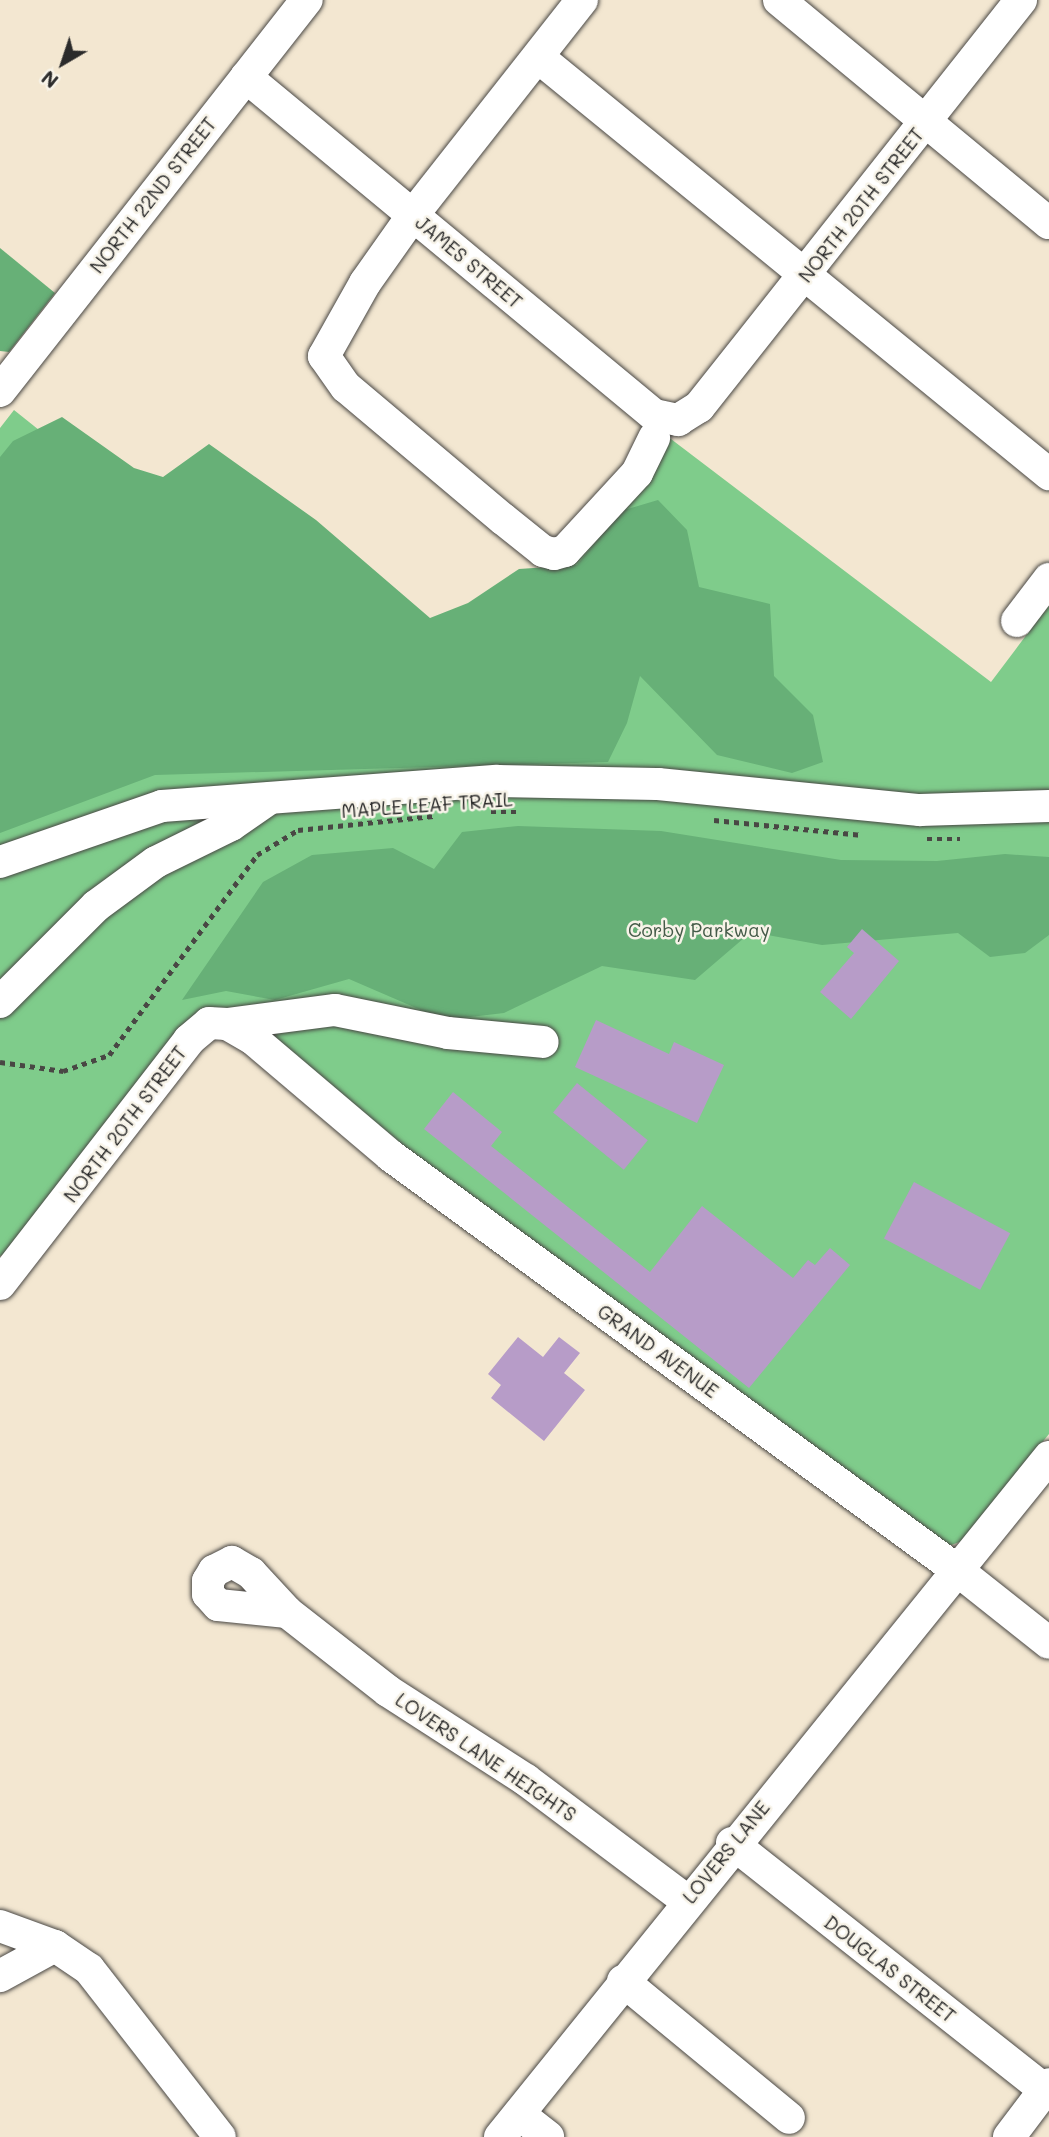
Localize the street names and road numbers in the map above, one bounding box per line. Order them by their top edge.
street label: NORTH 22ND STREET [85,112,221,278]
street label: NORTH 20TH STREET [794,123,928,287]
street label: JAMES STREET [411,211,527,313]
street label: MAPLE LEAF TRAIL [341,788,513,822]
street label: NORTH 20TH STREET [59,1041,191,1207]
street label: GRAND AVENUE [593,1300,723,1402]
street label: LOVERS LANE HEIGHTS [391,1688,581,1826]
street label: LOVERS LANE [678,1796,774,1908]
street label: DOUGLAS STREET [820,1911,960,2027]

